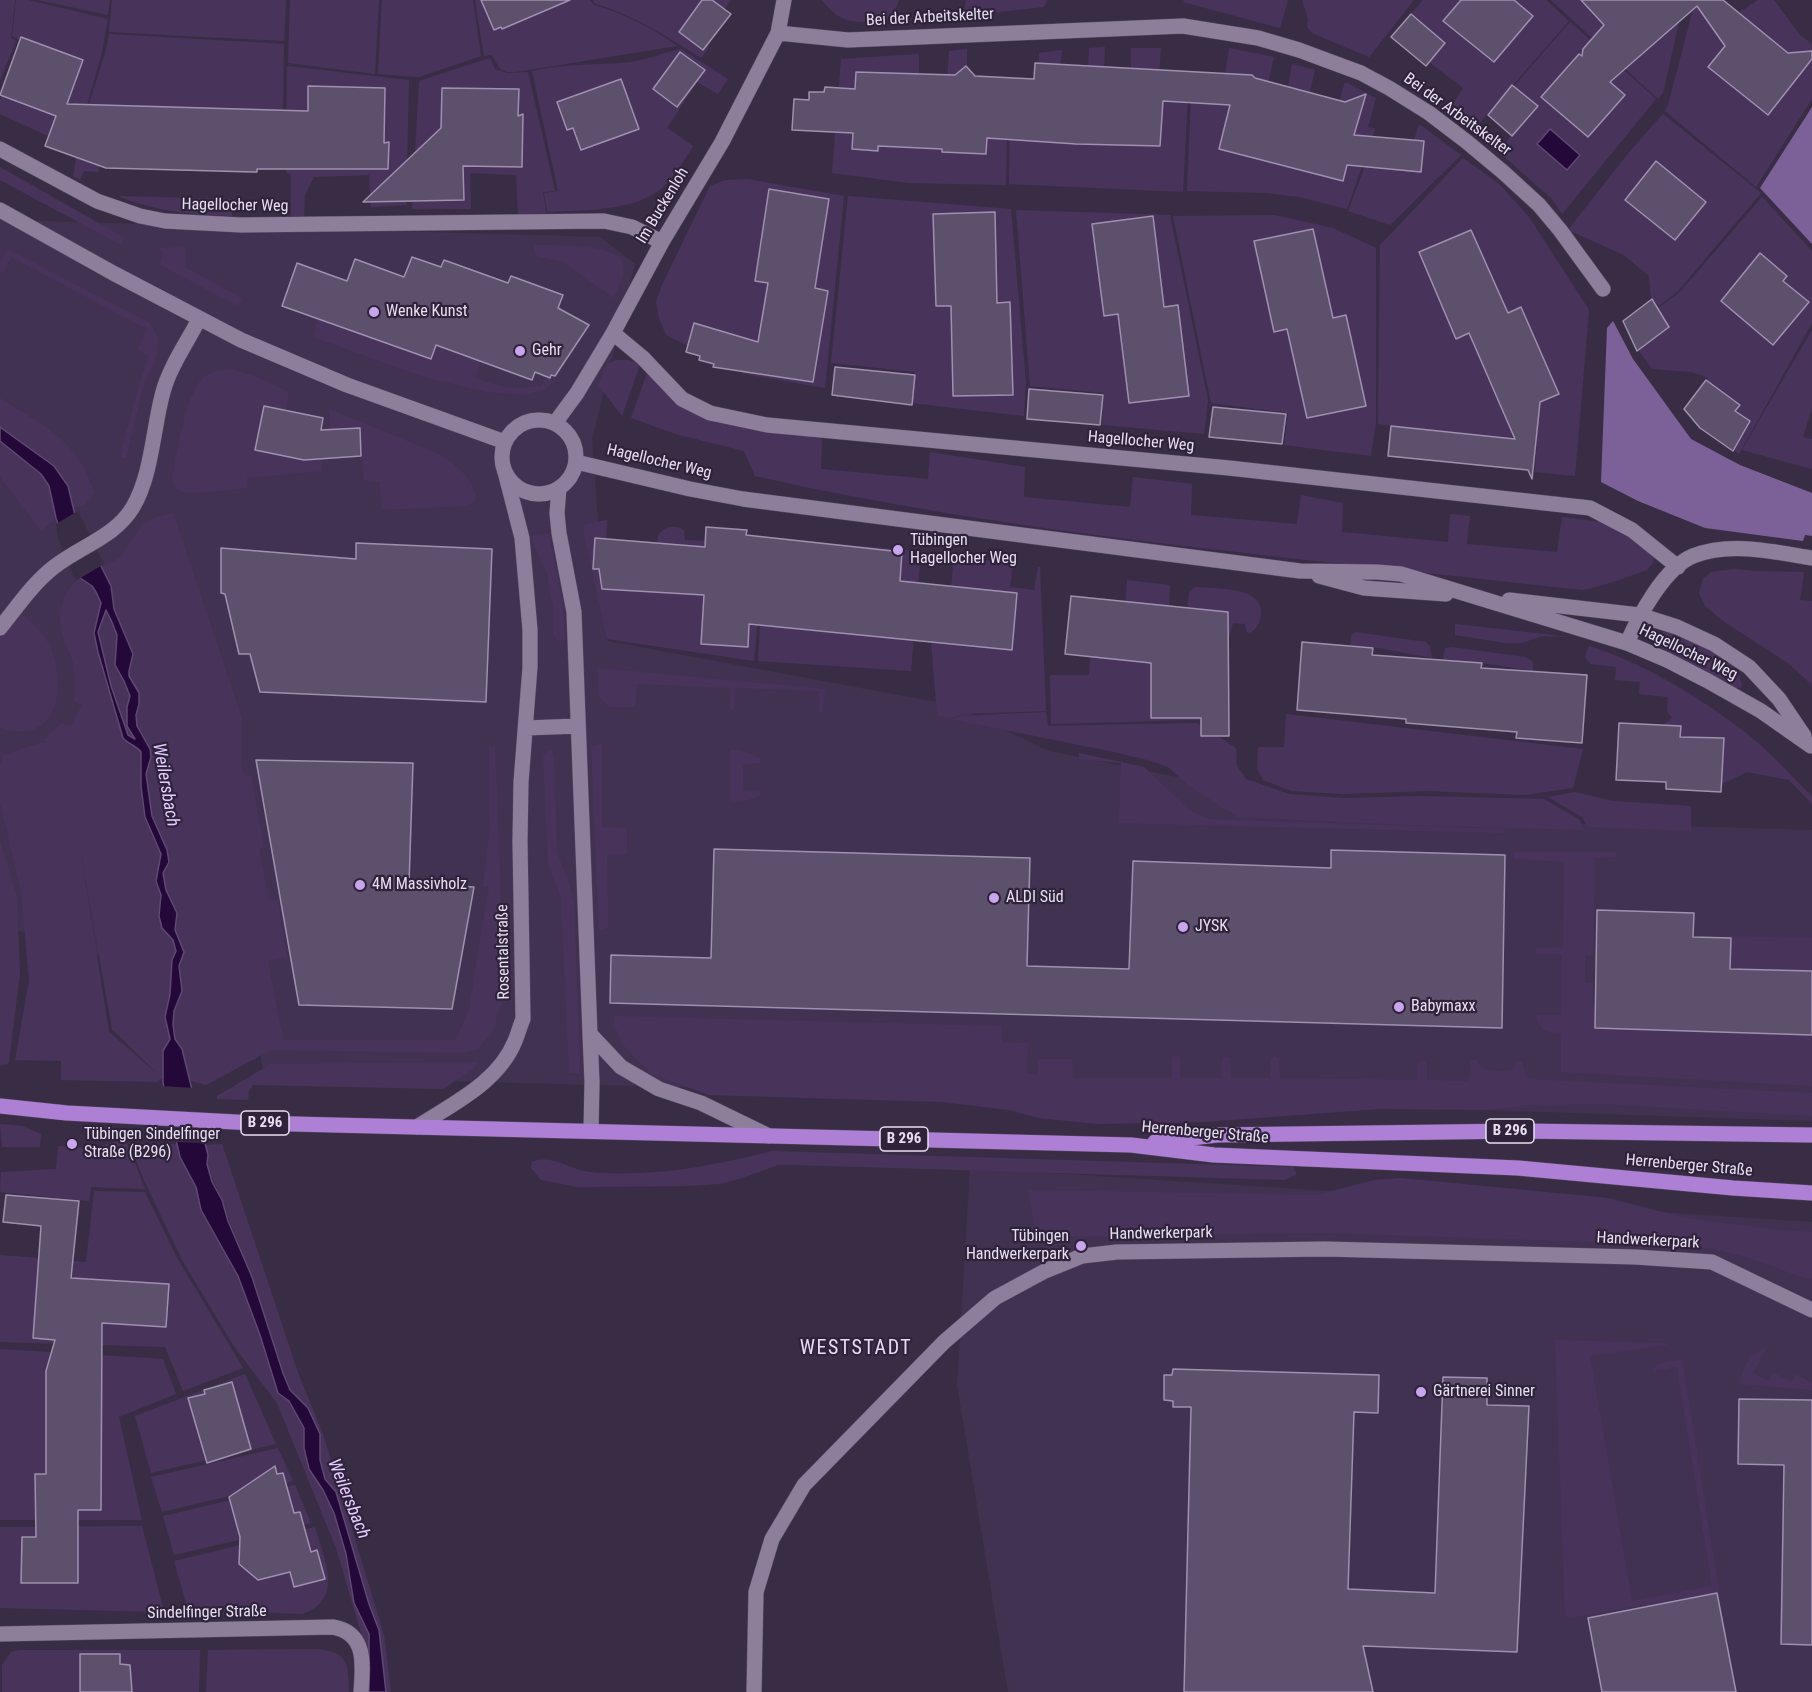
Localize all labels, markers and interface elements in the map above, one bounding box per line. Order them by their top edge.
street label: Bei der Arbeitskelter [866,5,994,31]
street label: Bei der Arbeitskelter [1400,70,1514,160]
street label: Im Buckenloh [633,164,693,248]
street label: Hagellocher Weg [181,195,289,217]
place label: Wenke Kunst [386,302,467,322]
marker: Wenke Kunst [367,305,381,319]
place label: Gehr [532,341,562,361]
marker: Gehr [513,344,527,358]
street label: Hagellocher Weg [1087,428,1195,456]
street label: Hagellocher Weg [605,441,713,483]
place label: Tübingen Hagellocher Weg [910,531,1017,569]
marker: Tübingen Hagellocher Weg [891,543,905,557]
street label: Hagellocher Weg [1636,621,1740,685]
water label: Weilersbach [147,742,183,828]
place label: 4M Massivholz [372,875,467,895]
marker: 4M Massivholz [353,878,367,892]
place label: ALDI Süd [1006,888,1064,908]
marker: ALDI Süd [987,891,1001,905]
street label: Rosentalstraße [494,904,514,1000]
place label: JYSK [1195,917,1228,937]
marker: JYSK [1176,920,1190,934]
place label: Babymaxx [1411,997,1476,1017]
marker: Babymaxx [1392,1000,1406,1014]
road number: B 296 [241,1111,289,1135]
street label: Herrenberger Straße [1141,1118,1269,1148]
road number: B 296 [1486,1119,1534,1143]
place label: Tübingen Sindelfinger Straße (B296) [84,1125,220,1163]
road number: B 296 [880,1127,928,1151]
marker: Tübingen Sindelfinger Straße (B296) [65,1137,79,1151]
street label: Herrenberger Straße [1625,1151,1753,1181]
street label: Handwerkerpark [1109,1224,1213,1244]
place label: Tübingen Handwerkerpark [966,1227,1069,1265]
street label: Handwerkerpark [1596,1229,1700,1253]
marker: Tübingen Handwerkerpark [1074,1239,1088,1253]
district label: WESTSTADT [800,1337,912,1361]
place label: Gärtnerei Sinner [1433,1382,1535,1402]
marker: Gärtnerei Sinner [1414,1385,1428,1399]
water label: Weilersbach [322,1456,374,1542]
street label: Sindelfinger Straße [147,1602,267,1624]

